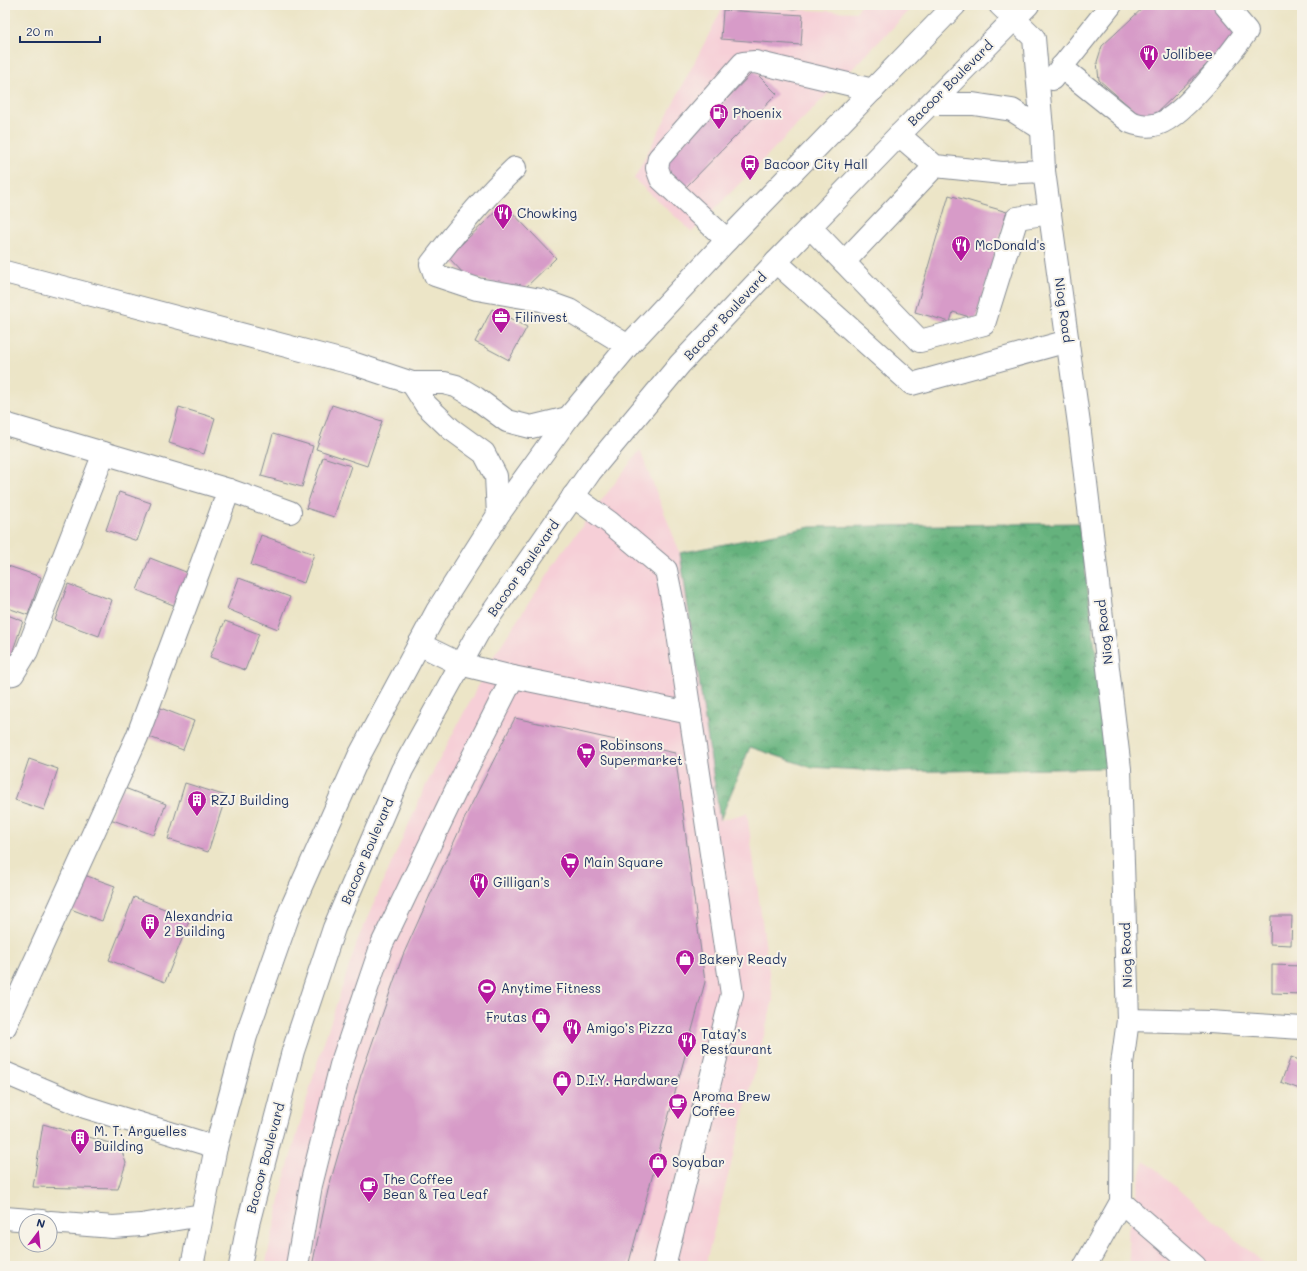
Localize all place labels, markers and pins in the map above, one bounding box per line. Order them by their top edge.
restaurant icon: Jollibee [1138,43,1160,71]
place label: Jollibee [1163,45,1213,62]
fuel station icon: Phoenix [708,102,730,130]
place label: Phoenix [733,104,782,121]
bus stop icon: Bacoor City Hall [739,153,761,181]
place label: Bacoor City Hall [764,155,868,172]
restaurant icon: Chowking [492,202,514,230]
place label: Chowking [517,204,577,221]
restaurant icon: McDonald's [950,234,972,262]
place label: McDonald's [975,236,1046,253]
office icon: Filinvest [490,306,512,334]
place label: Filinvest [515,308,568,325]
place label: Robinsons Supermarket [600,736,683,768]
supermarket icon: Robinsons Supermarket [575,741,597,769]
building icon: RZJ Building [186,789,208,817]
place label: RZJ Building [211,791,289,808]
supermarket icon: Main Square [559,851,581,879]
place label: Main Square [584,853,663,870]
restaurant icon: Gilligan’s [468,871,490,899]
place label: Gilligan’s [493,873,550,890]
place label: Alexandria 2 Building [164,907,233,939]
building icon: Alexandria 2 Building [139,912,161,940]
shop icon: Bakery Ready [674,948,696,976]
place label: Bakery Ready [699,950,787,967]
sports icon: Anytime Fitness [476,977,498,1005]
place label: Anytime Fitness [501,979,601,996]
shop icon: Frutas [530,1006,552,1034]
place label: Frutas [486,1008,527,1025]
restaurant icon: Amigo’s Pizza [561,1017,583,1045]
place label: Amigo’s Pizza [586,1019,673,1036]
place label: Tatay’s Restaurant [701,1025,772,1057]
restaurant icon: Tatay’s Restaurant [676,1030,698,1058]
shop icon: D.I.Y. Hardware [551,1069,573,1097]
place label: D.I.Y. Hardware [576,1071,678,1088]
place label: Aroma Brew Coffee [692,1087,771,1119]
cafe icon: Aroma Brew Coffee [667,1092,689,1120]
place label: M. T. Arguelles Building [94,1122,187,1154]
building icon: M. T. Arguelles Building [69,1127,91,1155]
shop icon: Soyabar [647,1151,669,1179]
place label: Soyabar [672,1153,725,1170]
place label: The Coffee Bean & Tea Leaf [383,1170,489,1202]
cafe icon: The Coffee Bean & Tea Leaf [358,1175,380,1203]

